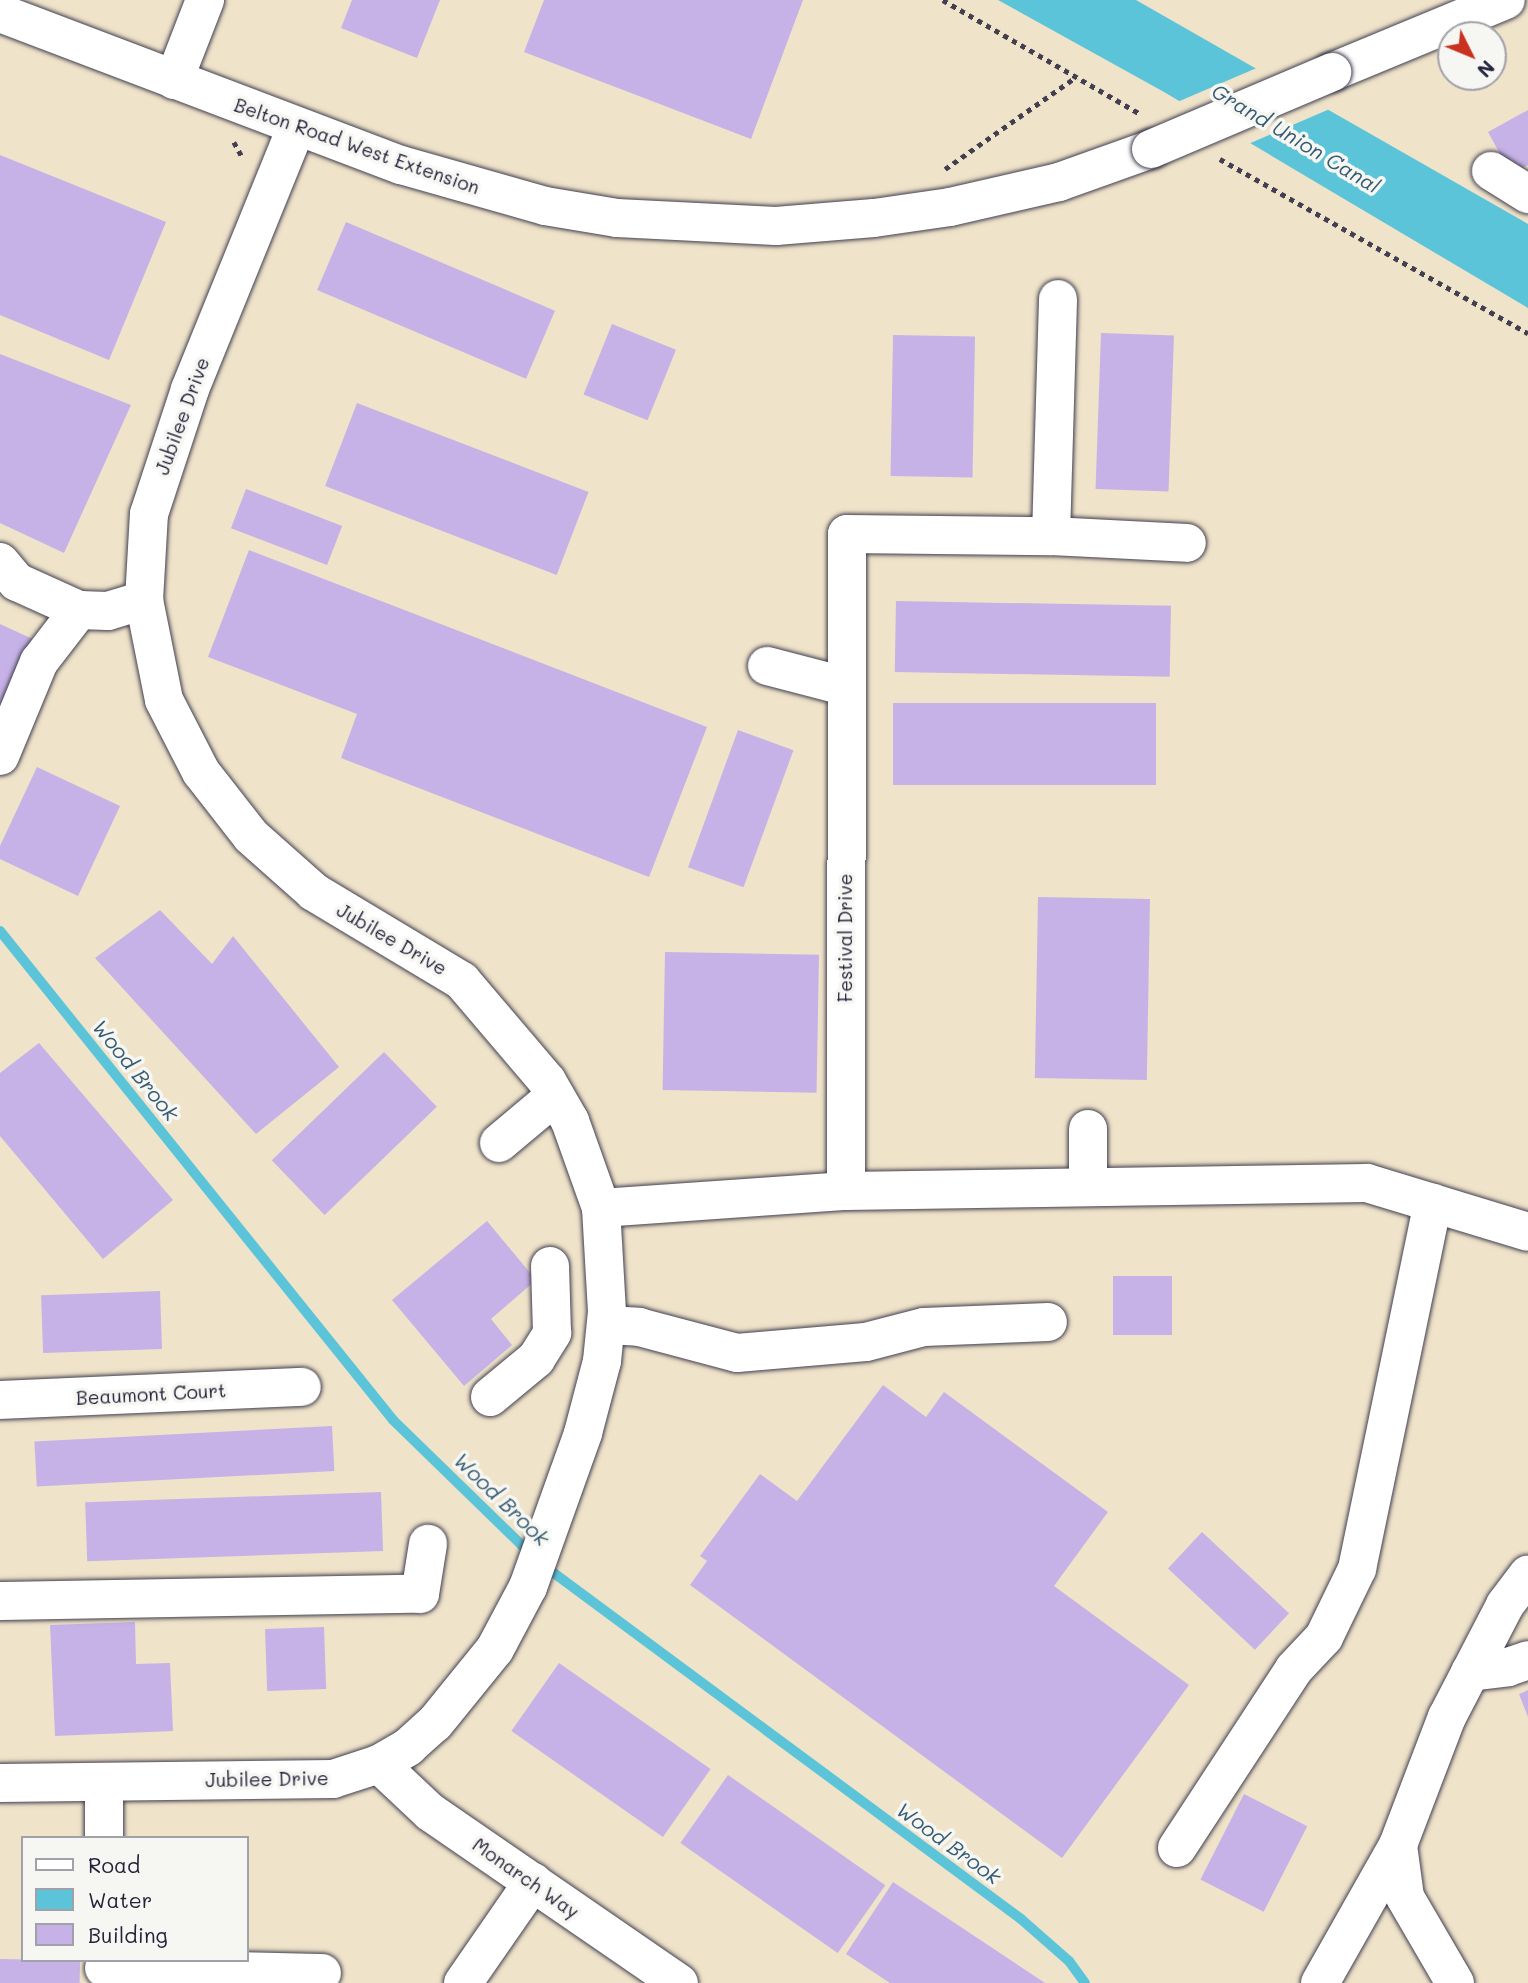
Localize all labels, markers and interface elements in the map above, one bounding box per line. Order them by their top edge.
north arrow [1437,21,1507,91]
text: N [1472,55,1500,83]
water label: Grand Union Canal [1207,78,1385,198]
street label: Belton Road West Extension [231,93,483,199]
street label: Jubilee Drive [150,354,214,478]
street label: Festival Drive [834,874,856,1002]
street label: Jubilee Drive [333,898,451,980]
water label: Wood Brook [87,1014,185,1126]
street label: Beaumont Court [75,1379,227,1409]
water label: Wood Brook [449,1447,555,1551]
street label: Jubilee Drive [205,1767,329,1791]
water label: Wood Brook [892,1797,1006,1889]
street label: Monarch Way [468,1833,584,1923]
legend [21,1836,248,1962]
text: Road [88,1851,140,1878]
text: Water [88,1886,152,1913]
text: Building [88,1921,168,1948]

